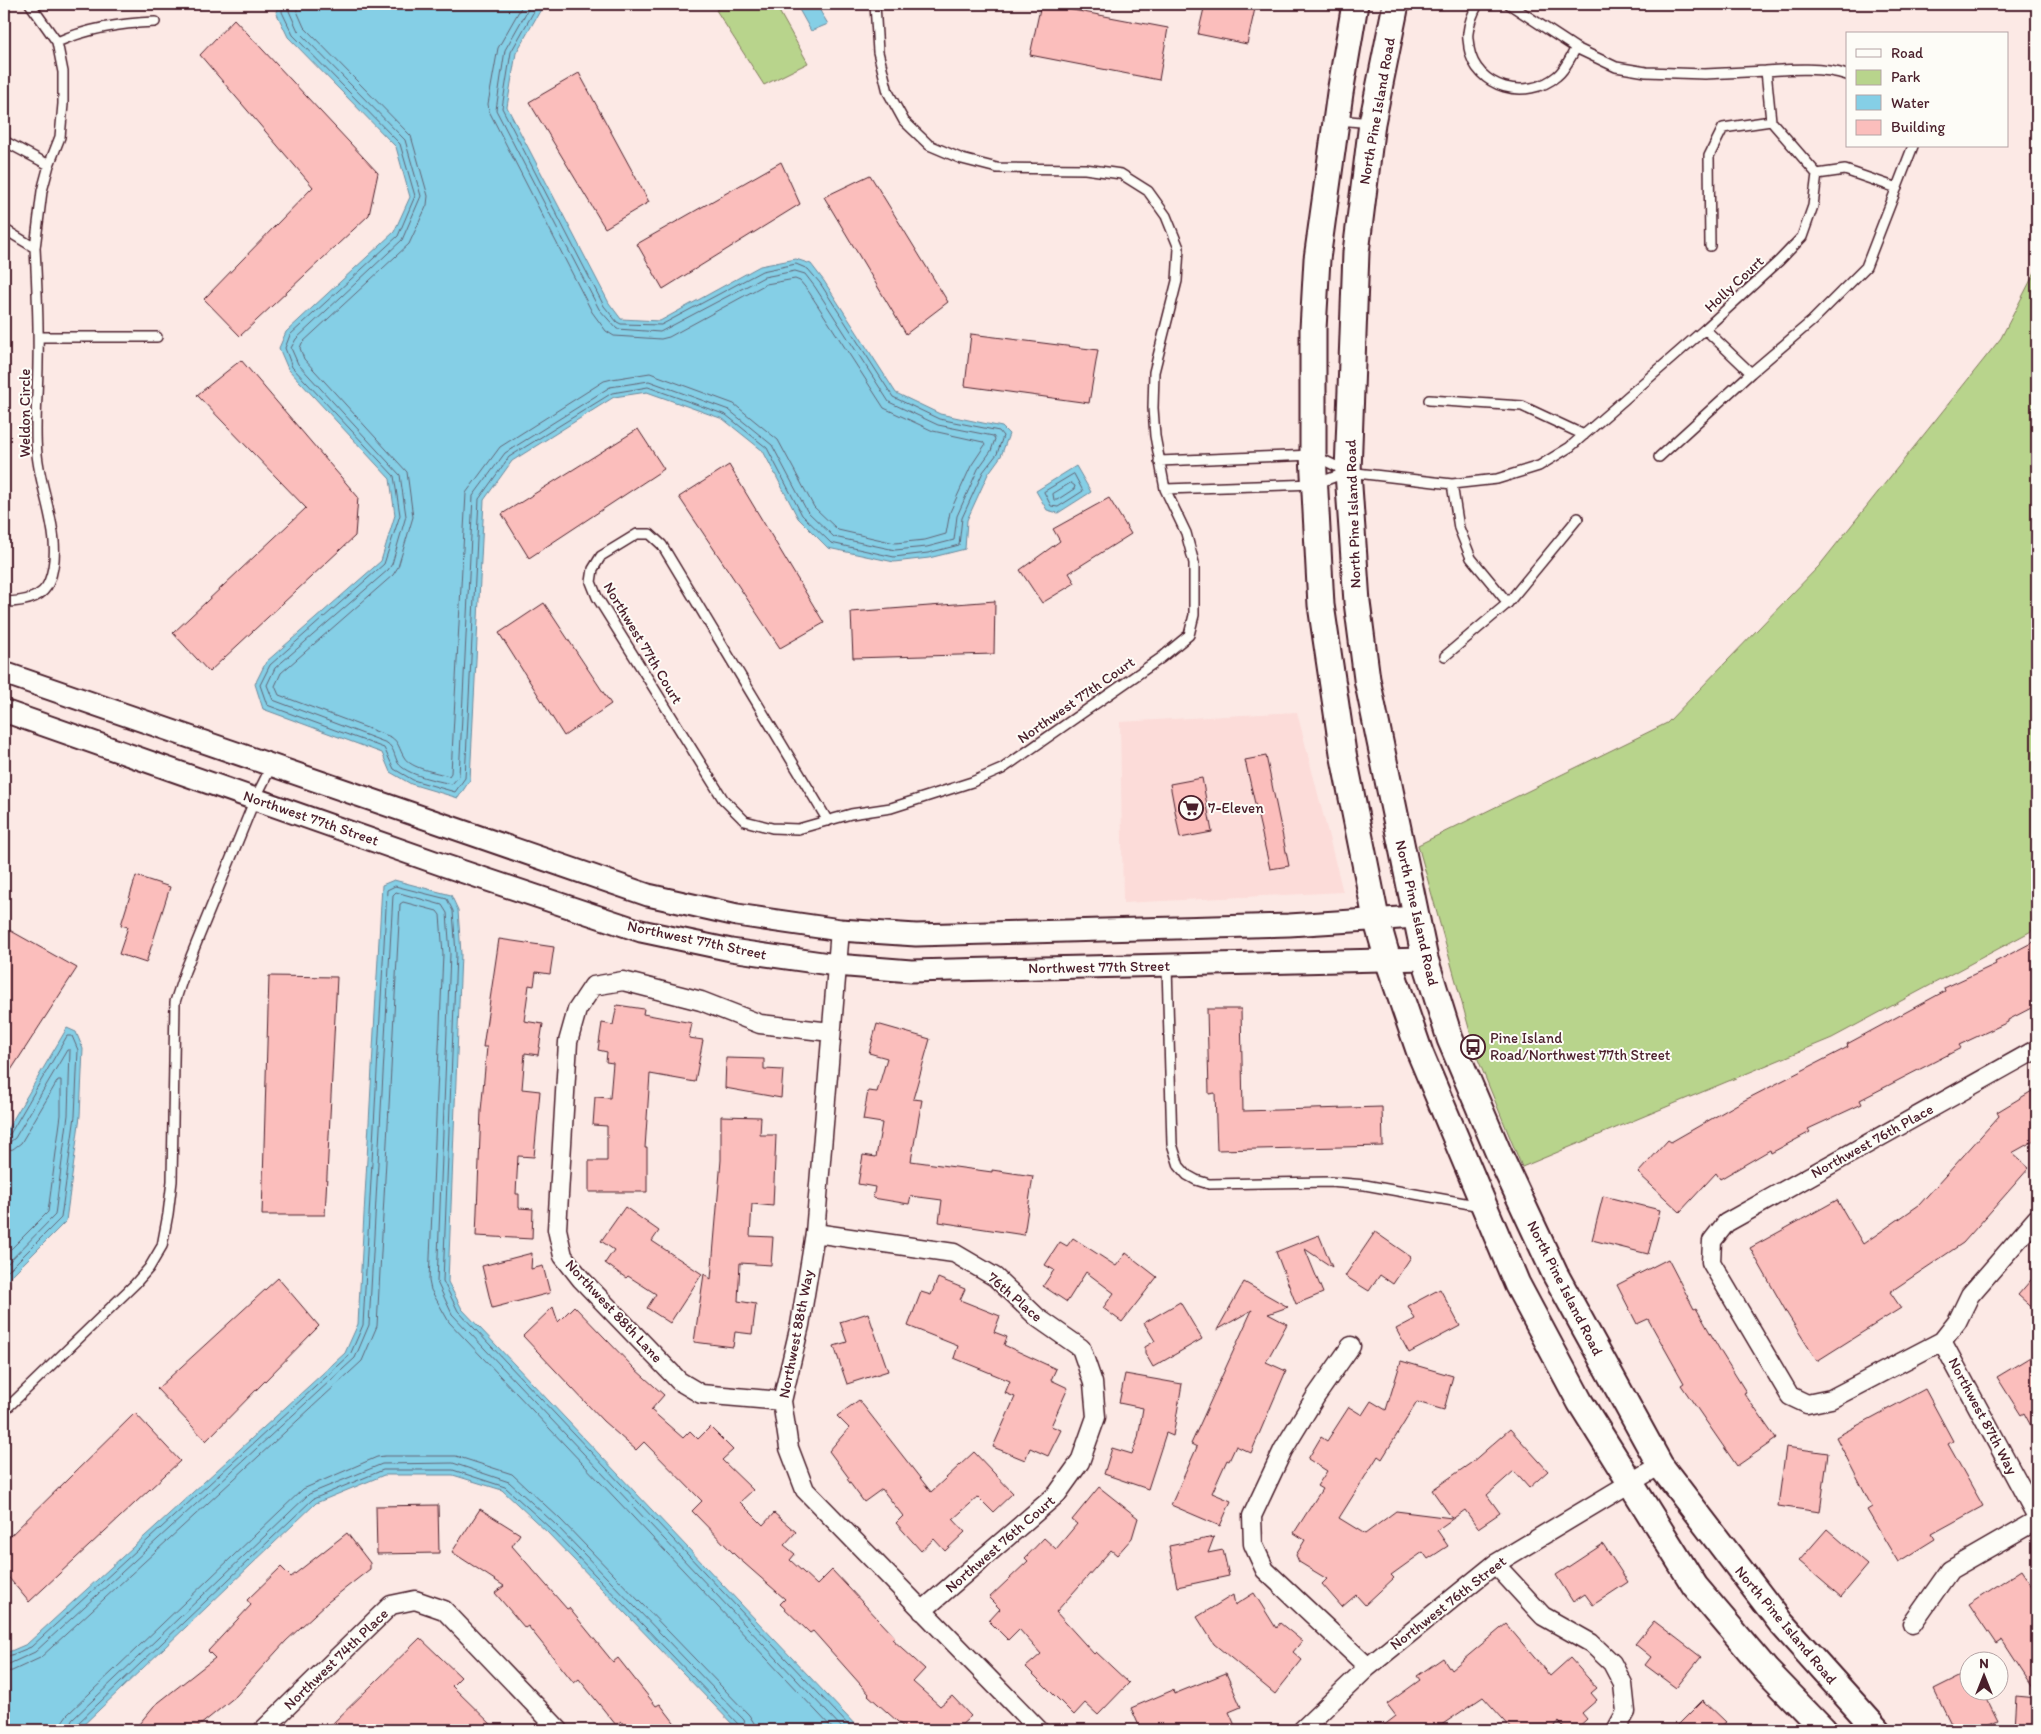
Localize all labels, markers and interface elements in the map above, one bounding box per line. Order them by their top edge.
legend [1846,32,2008,148]
street label: North Pine Island Road [1355,36,1399,186]
text: Road [1891,44,1924,62]
text: Park [1891,68,1921,86]
text: Water [1891,94,1930,112]
text: Building [1891,118,1945,136]
street label: Holly Court [1701,252,1768,316]
street label: Weldon Circle [16,369,34,457]
street label: North Pine Island Road [1341,439,1365,589]
street label: Northwest 77th Court [599,579,687,708]
street label: Northwest 77th Court [1014,653,1138,747]
street label: Northwest 77th Street [241,786,381,850]
supermarket icon: 7-Eleven [1178,795,1204,821]
place label: 7-Eleven [1208,799,1264,817]
street label: North Pine Island Road [1391,838,1443,988]
street label: Northwest 77th Street [626,916,769,964]
street label: Northwest 77th Street [1028,957,1170,977]
place label: Pine Island Road/Northwest 77th Street [1490,1029,1671,1064]
bus stop icon: Pine Island Road/Northwest 77th Street [1460,1034,1486,1060]
street label: Northwest 76th Place [1808,1100,1936,1182]
street label: North Pine Island Road [1523,1218,1607,1358]
street label: Northwest 88th Lane [562,1256,666,1366]
street label: Northwest 88th Way [775,1268,817,1400]
street label: 76th Place [984,1268,1046,1326]
street label: Northwest 87th Way [1945,1354,2021,1478]
street label: Northwest 76th Court [941,1491,1059,1597]
street label: Northwest 76th Street [1386,1552,1510,1654]
street label: North Pine Island Road [1731,1562,1841,1688]
street label: Northwest 74th Place [280,1604,392,1714]
north arrow [1958,1652,2008,1702]
text: N [1979,1655,1989,1672]

